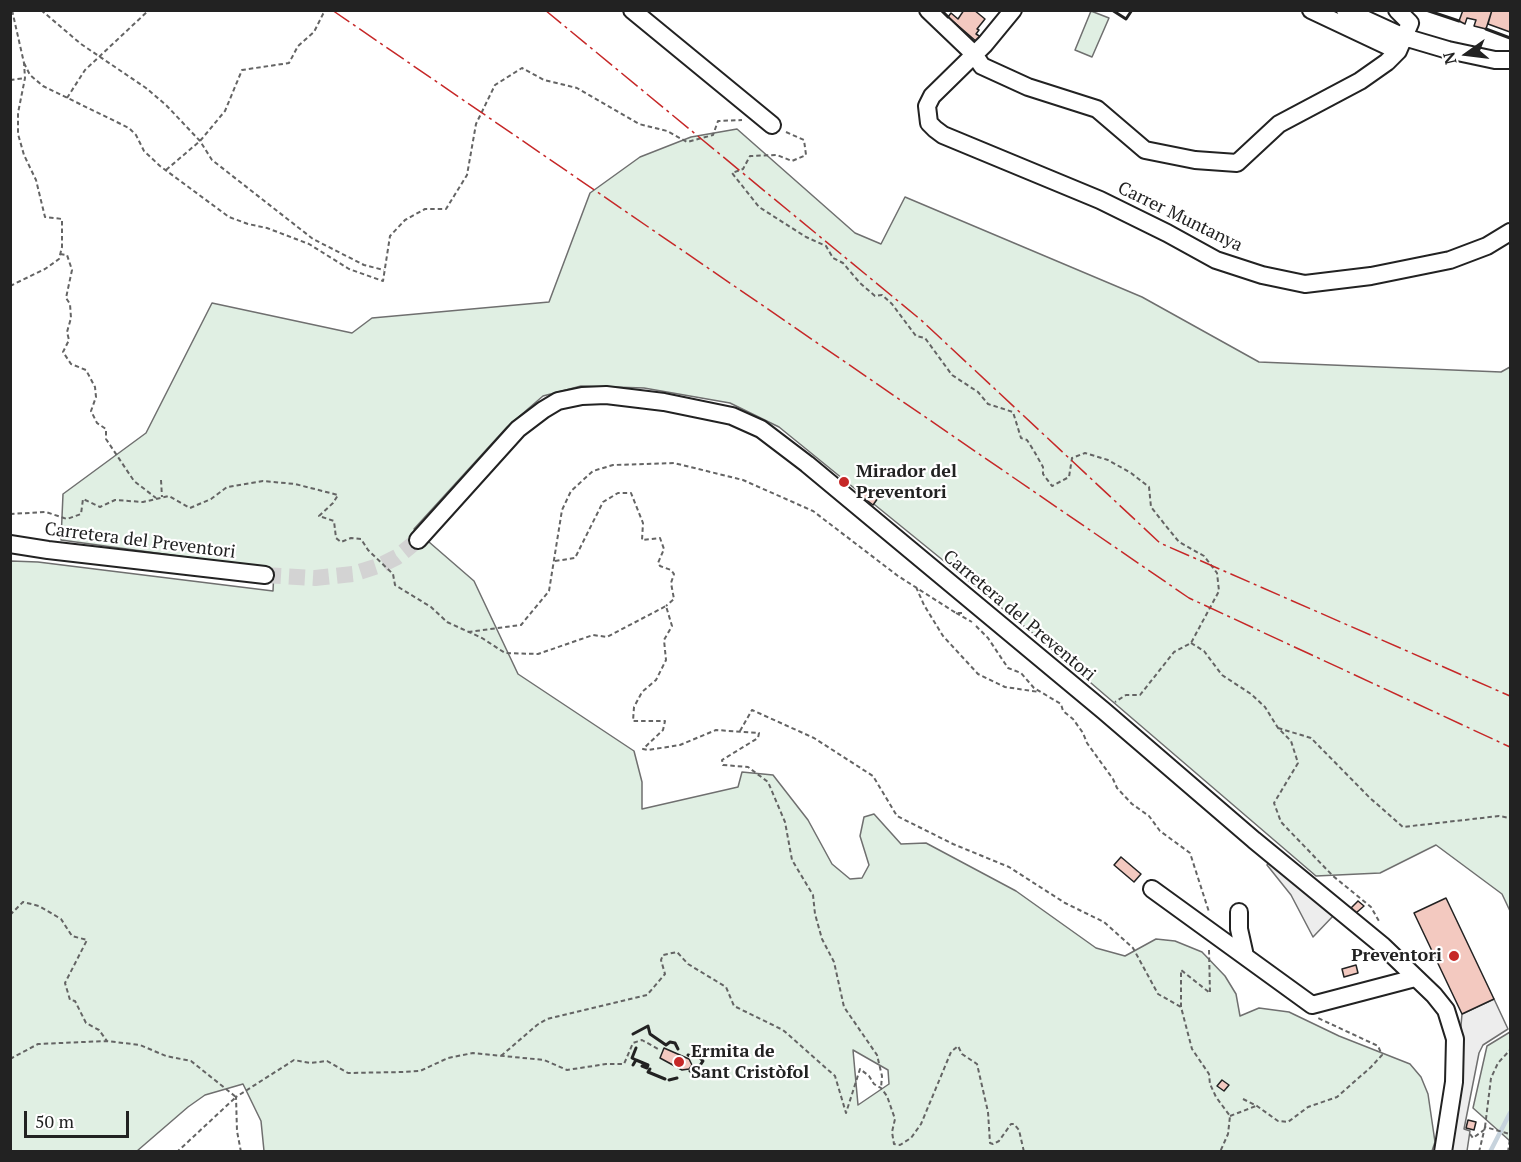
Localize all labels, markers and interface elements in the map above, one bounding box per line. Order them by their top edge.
north arrow [1437,24,1497,84]
text: N [1437,50,1462,67]
street label: Carrer Muntanya [1114,177,1246,257]
place label: Mirador del Preventori [856,461,957,504]
marker: Mirador del Preventori [837,475,851,489]
street label: Carretera del Preventori [43,519,237,563]
street label: Carretera del Preventori [938,546,1100,686]
place label: Preventori [1351,945,1442,967]
marker: Preventori [1447,949,1461,963]
place label: Ermita de Sant Cristòfol [691,1041,809,1084]
marker: Ermita de Sant Cristòfol [672,1055,686,1069]
scale bar [27,1099,132,1137]
text: 50 m [35,1109,74,1133]

